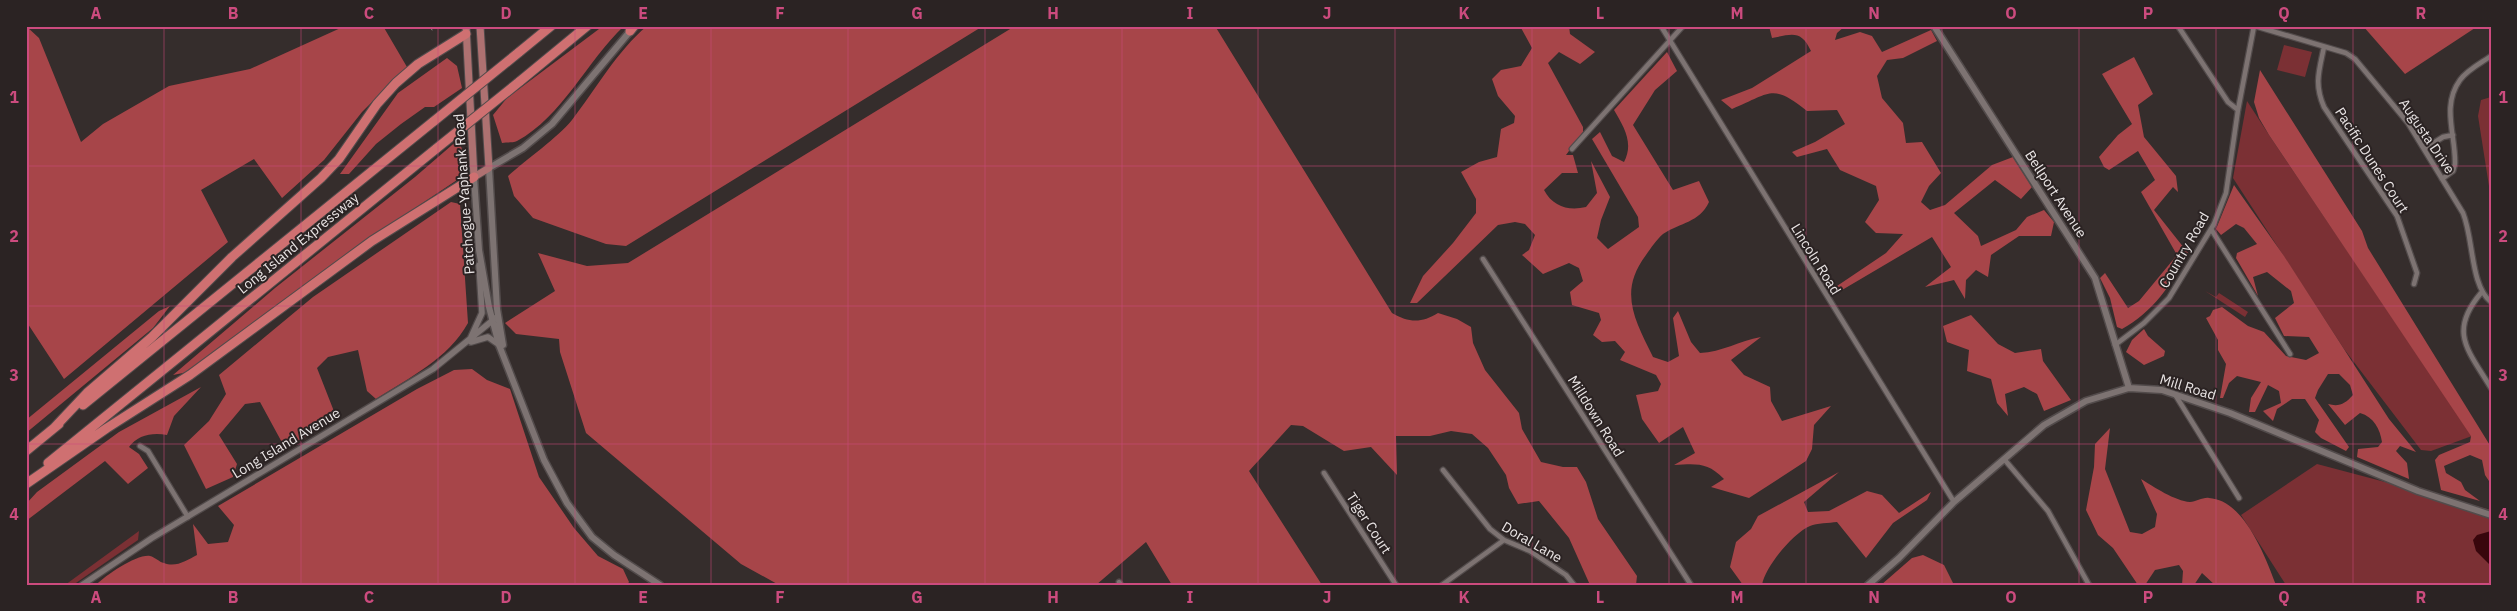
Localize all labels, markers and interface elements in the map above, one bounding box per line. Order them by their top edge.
text: A [91,3,102,23]
text: B [228,3,239,23]
text: C [364,3,374,23]
text: D [500,3,512,23]
text: E [638,3,648,23]
text: F [775,3,785,23]
text: G [911,3,923,23]
text: H [1047,3,1059,23]
text: I [1187,3,1194,23]
text: J [1323,3,1331,23]
text: K [1458,3,1470,23]
text: L [1596,3,1604,23]
text: M [1730,3,1744,23]
text: N [1868,3,1880,23]
text: O [2005,3,2017,23]
text: P [2143,3,2153,23]
text: Q [2278,3,2290,23]
text: R [2416,3,2427,23]
text: 1 [9,87,19,107]
text: 1 [2498,87,2508,107]
street label: Augusta Drive [2395,95,2459,177]
street label: Pacific Dunes Court [2331,104,2413,216]
street label: Patchogue-Yaphank Road [449,113,479,275]
street label: Bellport Avenue [2021,147,2091,241]
street label: Long Island Expressway [234,188,362,298]
street label: Country Road [2155,209,2213,291]
street label: Lincoln Road [1787,220,1845,298]
text: 2 [9,226,19,246]
text: 2 [2498,226,2508,246]
text: 3 [9,365,19,385]
text: 3 [2498,365,2508,385]
street label: Mill Road [2158,370,2218,404]
street label: Milldown Road [1564,372,1628,460]
street label: Long Island Avenue [229,403,344,482]
street label: Tiger Court [1343,489,1396,557]
text: 4 [9,504,19,524]
text: 4 [2498,504,2508,524]
street label: Doral Lane [1498,517,1566,567]
text: A [91,587,102,607]
text: B [228,587,239,607]
text: C [364,587,374,607]
text: D [500,587,512,607]
text: E [638,587,648,607]
text: F [775,587,785,607]
text: G [911,587,923,607]
text: H [1047,587,1059,607]
text: I [1187,587,1194,607]
text: J [1323,587,1331,607]
text: K [1458,587,1470,607]
text: L [1596,587,1604,607]
text: M [1730,587,1744,607]
text: N [1868,587,1880,607]
text: O [2005,587,2017,607]
text: P [2143,587,2153,607]
text: Q [2278,587,2290,607]
text: R [2416,587,2427,607]

